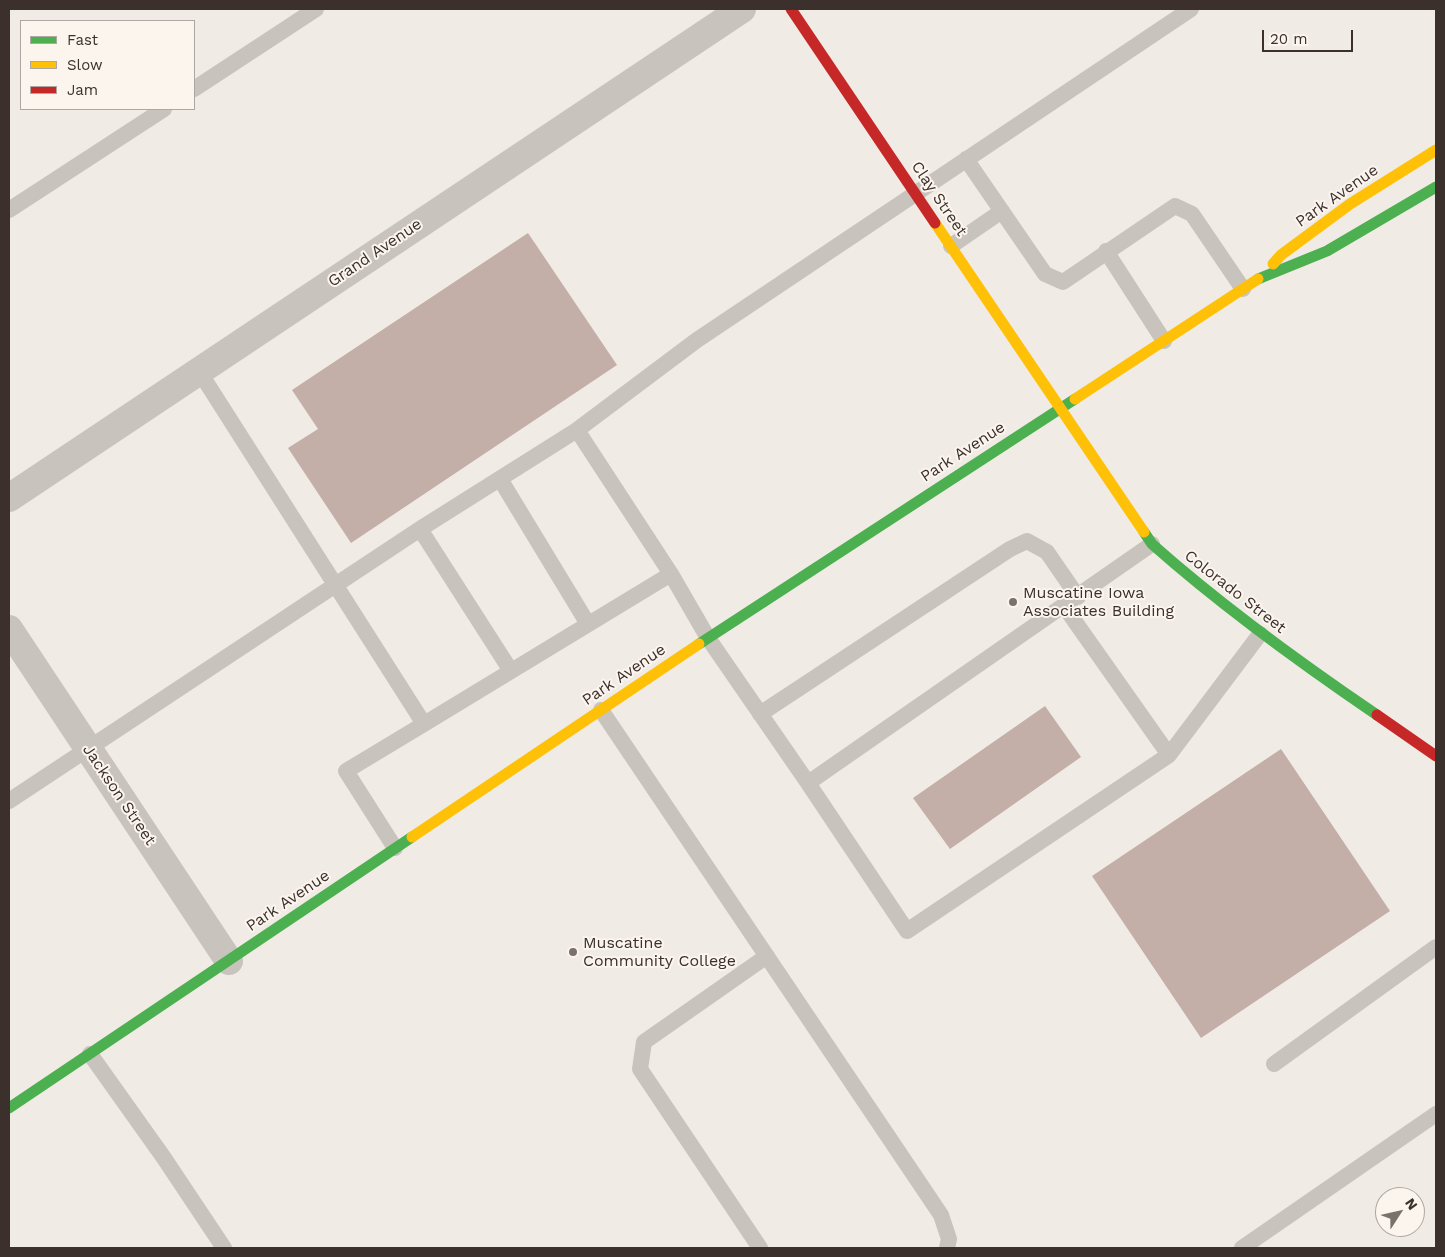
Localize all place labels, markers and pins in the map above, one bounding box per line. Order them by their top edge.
place label: Muscatine Iowa Associates Building [1023,583,1174,621]
marker: Muscatine Iowa Associates Building [1007,596,1019,608]
place label: Muscatine Community College [583,933,736,971]
marker: Muscatine Community College [567,946,579,958]

